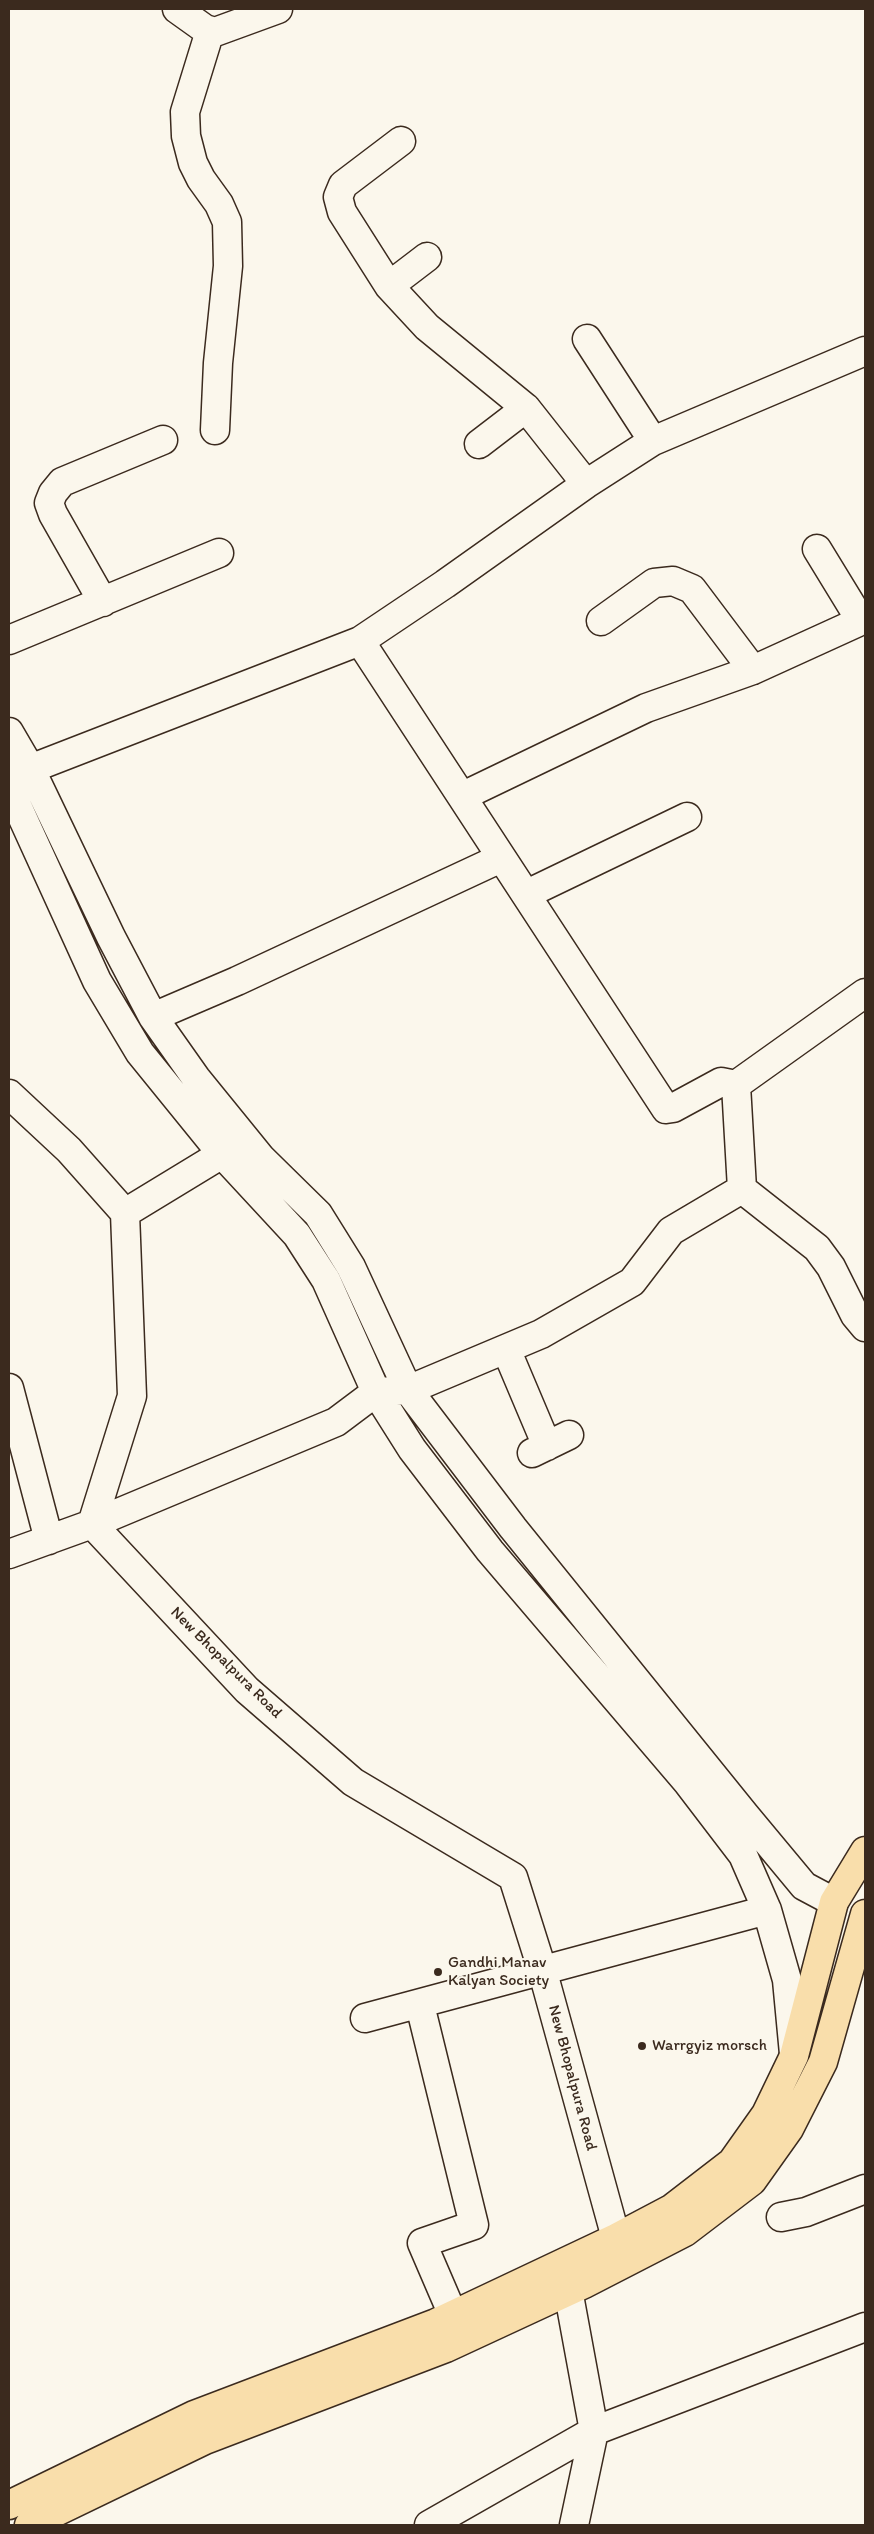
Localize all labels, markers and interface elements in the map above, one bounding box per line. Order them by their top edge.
street label: New Bhopalpura Road [166,1603,286,1723]
place label: Gandhi Manav Kalyan Society [448,1953,549,1991]
marker: Gandhi Manav Kalyan Society [432,1966,444,1978]
street label: New Bhopalpura Road [543,2003,601,2153]
place label: Warrgyiz morsch [652,2036,767,2056]
marker: Warrgyiz morsch [636,2040,648,2052]

